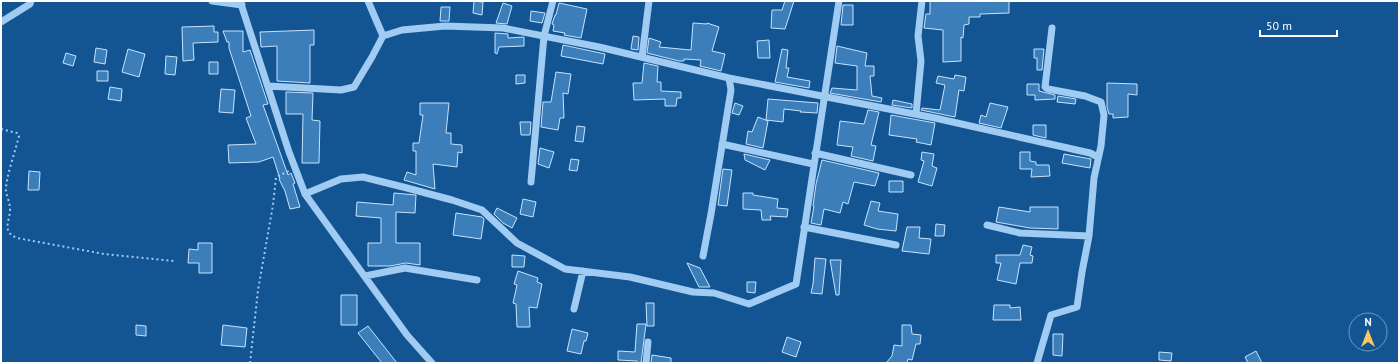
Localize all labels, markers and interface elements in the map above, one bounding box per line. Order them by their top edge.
scale bar [1260,12,1337,38]
text: 50 m [1266,18,1292,33]
north arrow [1348,312,1388,352]
text: N [1364,315,1372,329]

